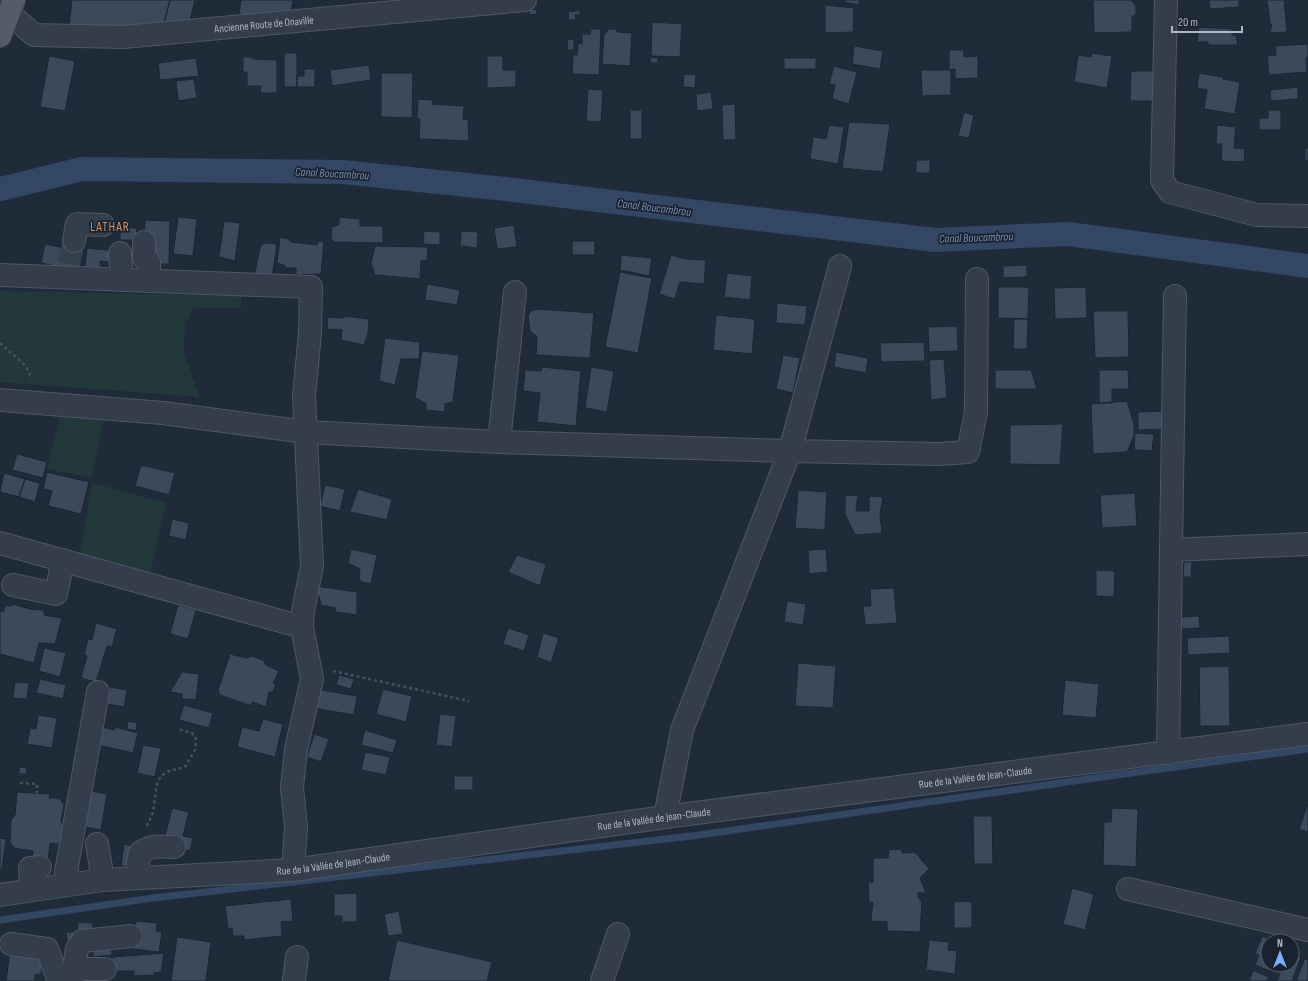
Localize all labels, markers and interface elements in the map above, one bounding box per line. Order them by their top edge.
scale bar [1172,8,1242,34]
street label: Ancienne Route de Onaville [213,13,314,35]
text: 20 m [1178,15,1198,30]
water label: Canal Boucambrou [294,165,370,183]
water label: Canal Boucambrou [616,196,692,220]
district label: LATHAR [90,219,130,235]
water label: Canal Boucambrou [939,229,1014,247]
street label: Rue de la Vallée de Jean-Claude [918,763,1033,791]
street label: Rue de la Vallée de Jean-Claude [597,805,711,833]
street label: Rue de la Vallée de Jean-Claude [276,850,391,877]
north arrow [1260,933,1300,973]
text: N [1277,937,1283,950]

